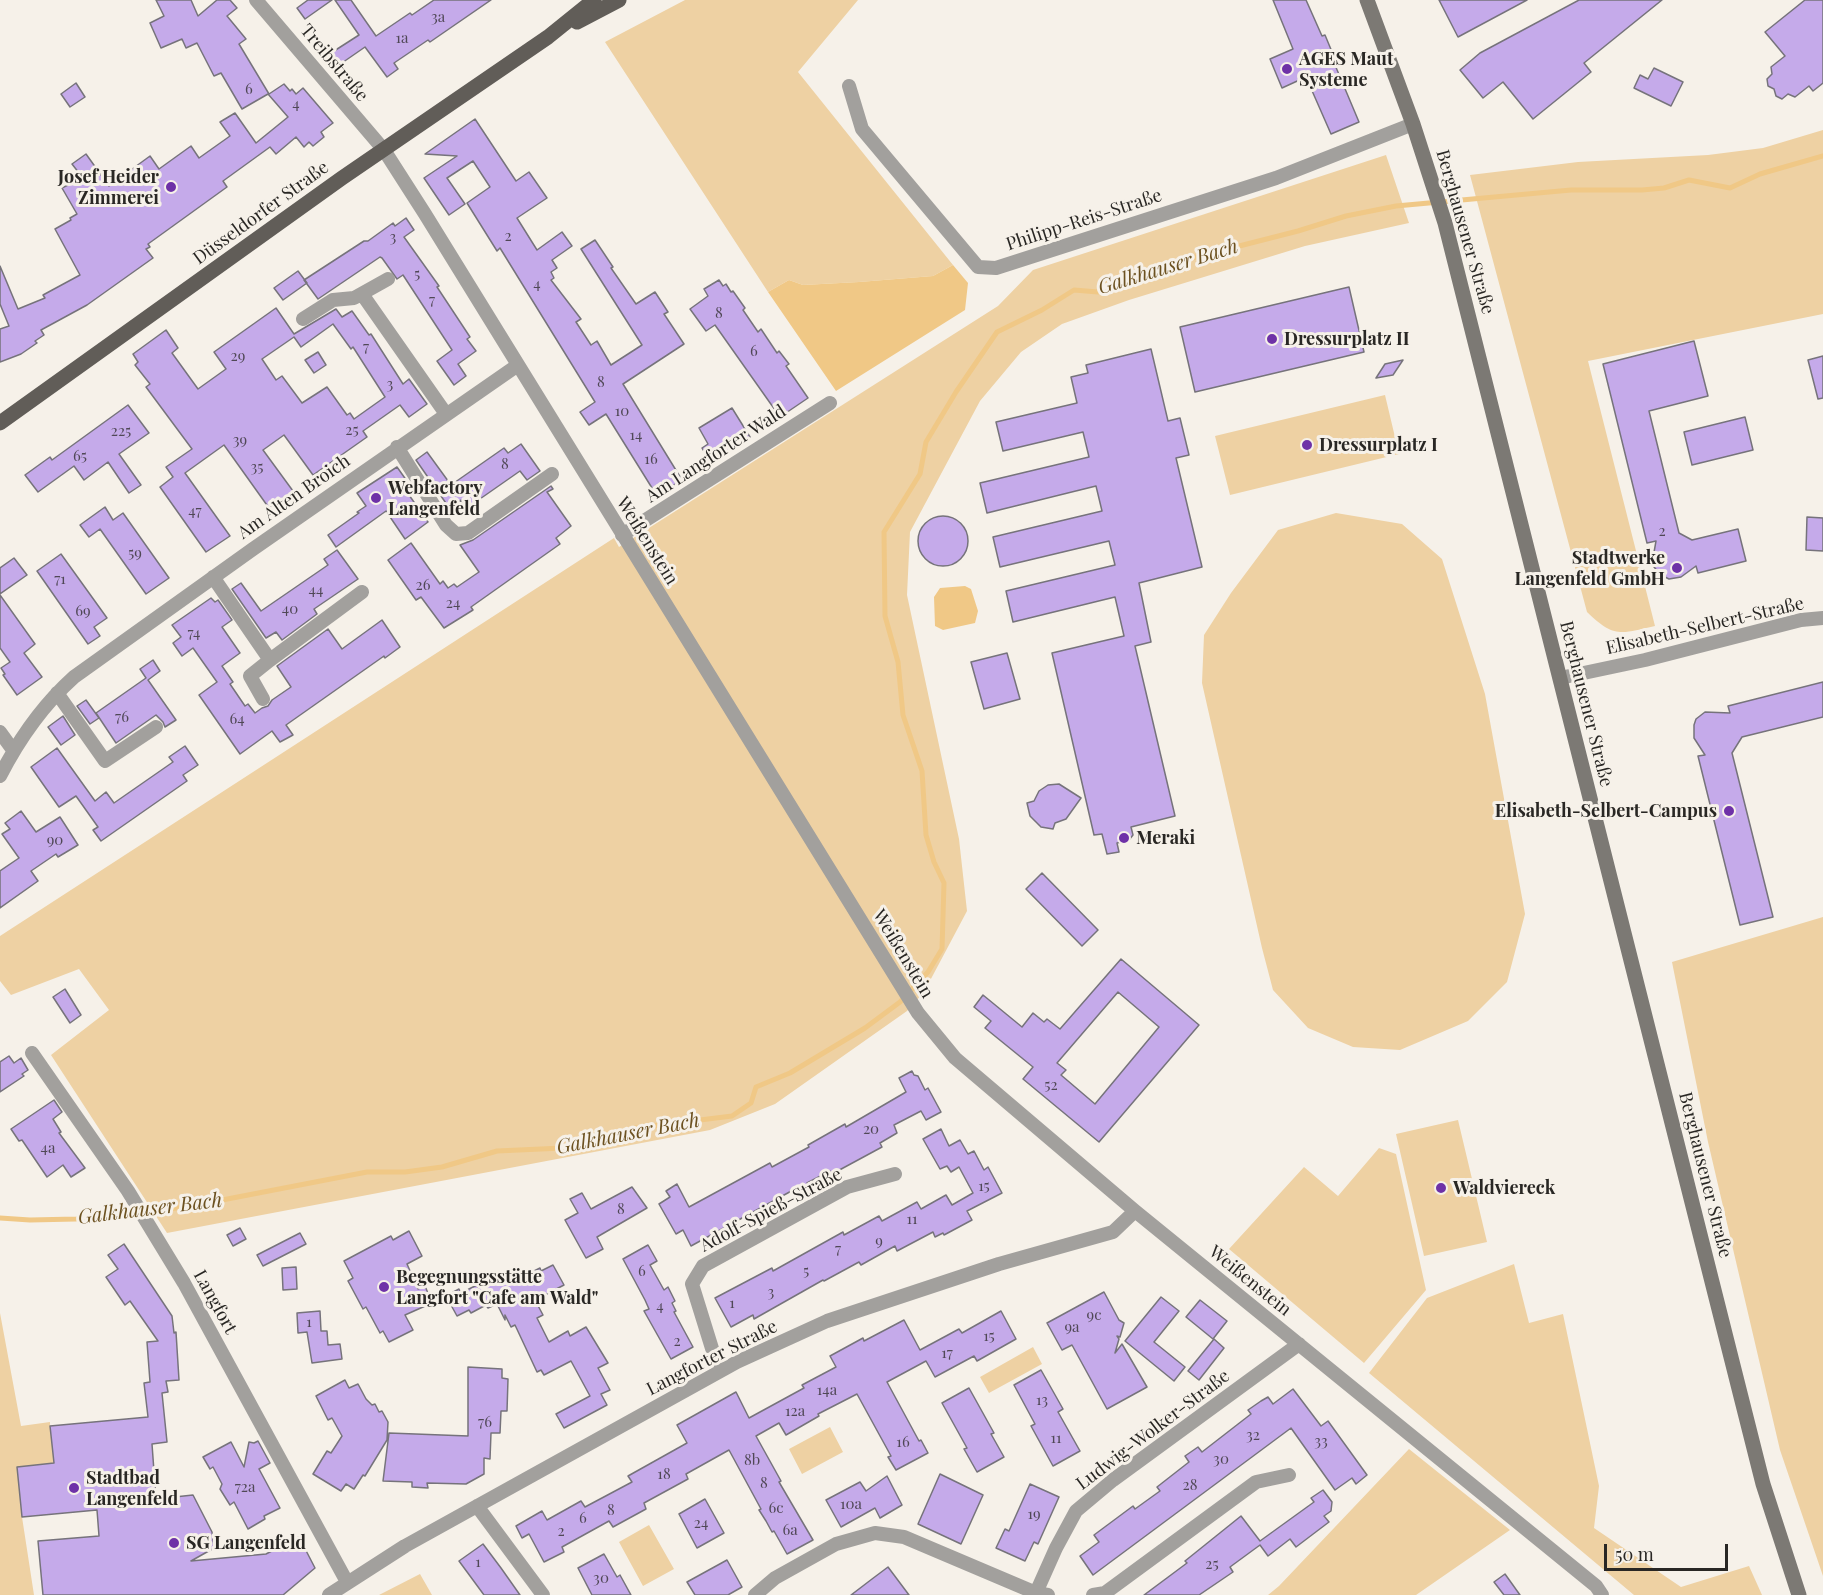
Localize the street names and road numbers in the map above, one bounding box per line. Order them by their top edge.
street label: Treibstraße [295,20,373,106]
street label: Berghausener Straße [1431,147,1499,317]
street label: Düsseldorfer Straße [189,157,333,269]
street label: Philipp-Reis-Straße [1003,185,1165,255]
street label: Am Langforter Wald [642,401,790,507]
street label: Am Alten Broich [234,450,354,544]
street label: Weißenstein [612,493,682,589]
street label: Elisabeth-Selbert-Straße [1604,593,1806,659]
street label: Berghausener Straße [1555,619,1617,789]
street label: Weißenstein [868,906,938,1002]
street label: Berghausener Straße [1674,1090,1736,1260]
street label: Adolf-Spieß-Straße [696,1163,846,1257]
street label: Weißenstein [1205,1241,1295,1321]
street label: Langfort [189,1266,241,1338]
street label: Langforter Straße [643,1316,781,1400]
street label: Ludwig-Wolker-Straße [1072,1365,1234,1495]

